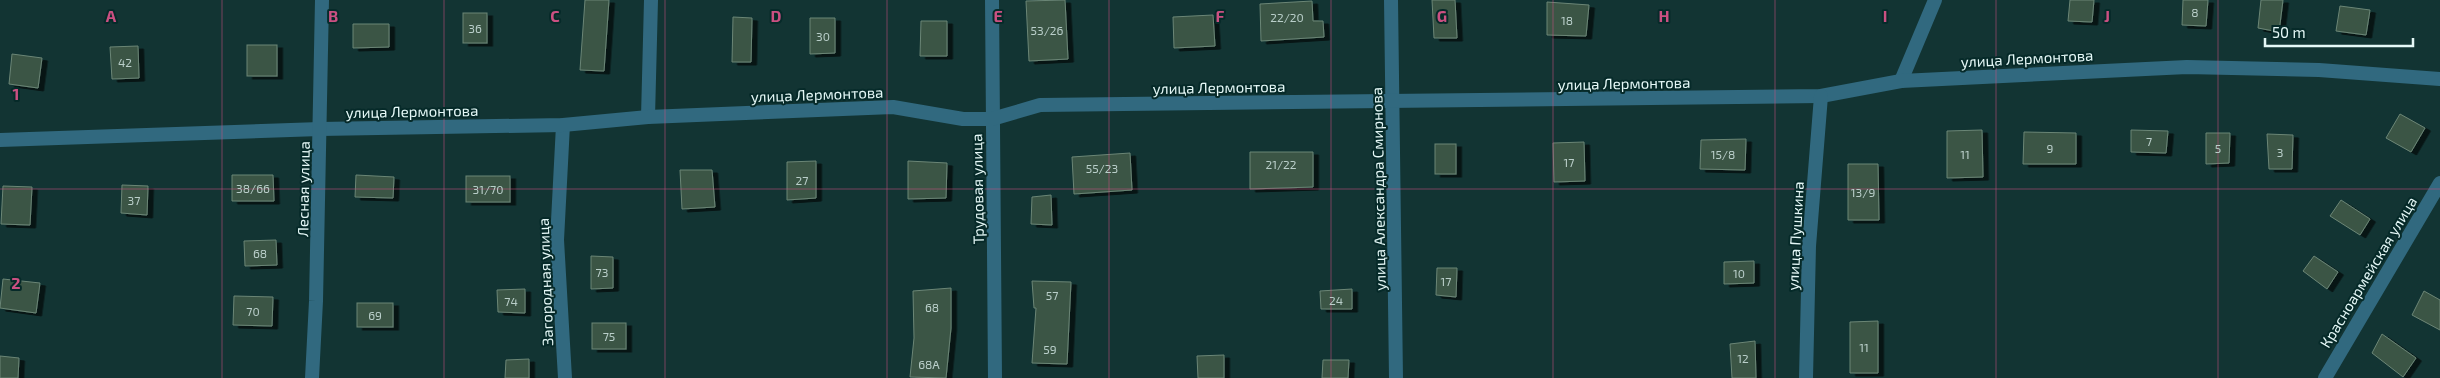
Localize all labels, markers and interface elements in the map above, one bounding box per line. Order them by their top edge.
house number: 8 [2191,5,2199,19]
text: A [106,6,117,25]
text: B [328,6,338,25]
text: C [550,6,560,25]
text: D [771,6,782,25]
text: E [993,6,1003,25]
text: F [1216,6,1225,25]
text: G [1437,6,1447,25]
text: H [1658,6,1670,25]
text: I [1883,6,1887,25]
text: J [2104,6,2110,25]
house number: 22/20 [1270,10,1304,24]
house number: 18 [1561,13,1573,27]
scale bar [2265,15,2412,47]
house number: 36 [468,21,482,35]
house number: 53/26 [1031,23,1064,37]
text: 50 m [2272,23,2306,41]
house number: 30 [816,29,830,43]
street label: улица Лермонтова [1960,46,2094,71]
house number: 42 [118,55,132,69]
street label: улица Лермонтова [1557,73,1691,94]
street label: улица Лермонтова [1152,77,1286,98]
street label: улица Лермонтова [750,83,884,106]
text: 1 [13,84,19,103]
street label: улица Александра Смирнова [1367,87,1390,291]
street label: улица Лермонтова [345,101,479,122]
street label: Трудовая улица [967,133,988,245]
house number: 7 [2146,134,2152,148]
street label: Лесная улица [293,141,314,237]
house number: 9 [2047,141,2054,155]
house number: 5 [2215,141,2221,155]
house number: 3 [2277,145,2283,159]
house number: 15/8 [1711,147,1735,161]
house number: 11 [1960,147,1970,161]
house number: 17 [1564,155,1574,169]
house number: 21/22 [1265,157,1297,171]
house number: 55/23 [1086,161,1118,175]
house number: 27 [796,173,808,187]
house number: 38/66 [236,181,270,195]
street label: улица Пушкина [1783,181,1808,291]
house number: 31/70 [472,182,504,196]
house number: 13/9 [1851,185,1875,199]
house number: 37 [128,193,140,207]
street label: Красноармейская улица [2316,193,2421,351]
street label: Загородная улица [534,218,557,346]
house number: 68 [253,246,267,260]
house number: 73 [596,265,608,279]
house number: 10 [1733,266,1745,280]
text: 2 [11,273,21,292]
house number: 17 [1441,274,1451,288]
house number: 57 [1046,288,1058,302]
house number: 24 [1329,293,1343,307]
house number: 74 [504,294,518,308]
house number: 68 [925,300,939,314]
house number: 70 [246,304,260,318]
house number: 69 [368,308,382,322]
house number: 75 [603,329,615,343]
house number: 11 [1859,340,1869,354]
house number: 59 [1043,342,1057,356]
house number: 12 [1737,351,1749,365]
house number: 68А [918,357,940,371]

